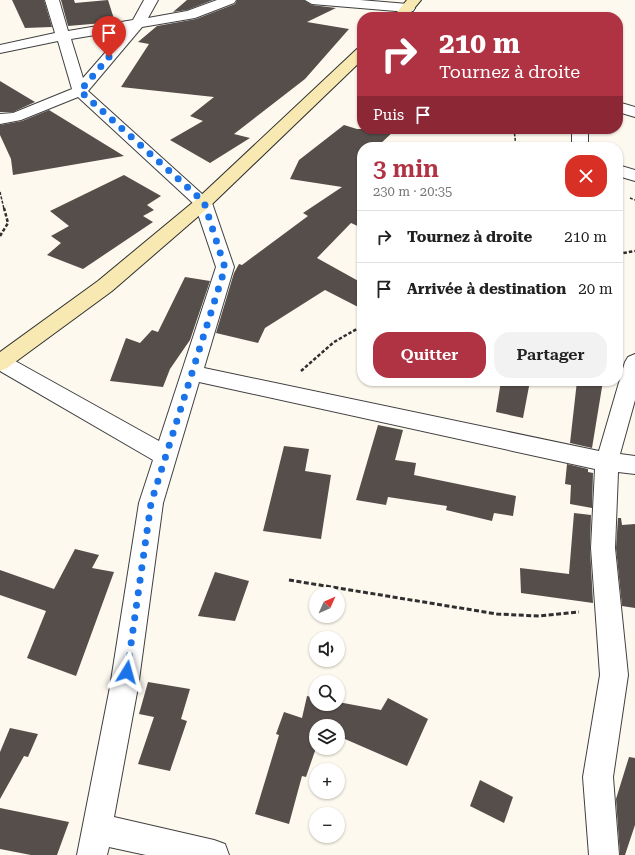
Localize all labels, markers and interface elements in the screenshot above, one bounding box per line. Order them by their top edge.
pin [92,16,126,57]
icon: arrive [98,22,120,44]
text: 210 m [439,27,520,60]
icon: right [373,28,425,80]
text: Tournez à droite [439,61,580,82]
icon: arrive [412,104,434,126]
text: Puis [373,106,404,124]
text: 3 min [373,155,439,183]
button: close [565,155,607,197]
text: 230 m · 20:35 [373,184,452,199]
icon: right [373,226,395,248]
text: Tournez à droite [407,228,532,246]
text: 210 m [564,228,607,246]
icon: arrive [373,278,395,300]
text: Arrivée à destination [407,280,566,298]
text: 20 m [578,280,613,298]
button: Quitter [373,332,486,378]
button: Partager [494,332,607,378]
north arrow [309,587,345,623]
map controls [309,587,345,843]
button: sound [309,631,345,667]
position arrow [106,651,148,693]
button: search [309,675,345,711]
button: layers [309,719,345,755]
button: + [309,763,345,799]
button: − [309,807,345,843]

